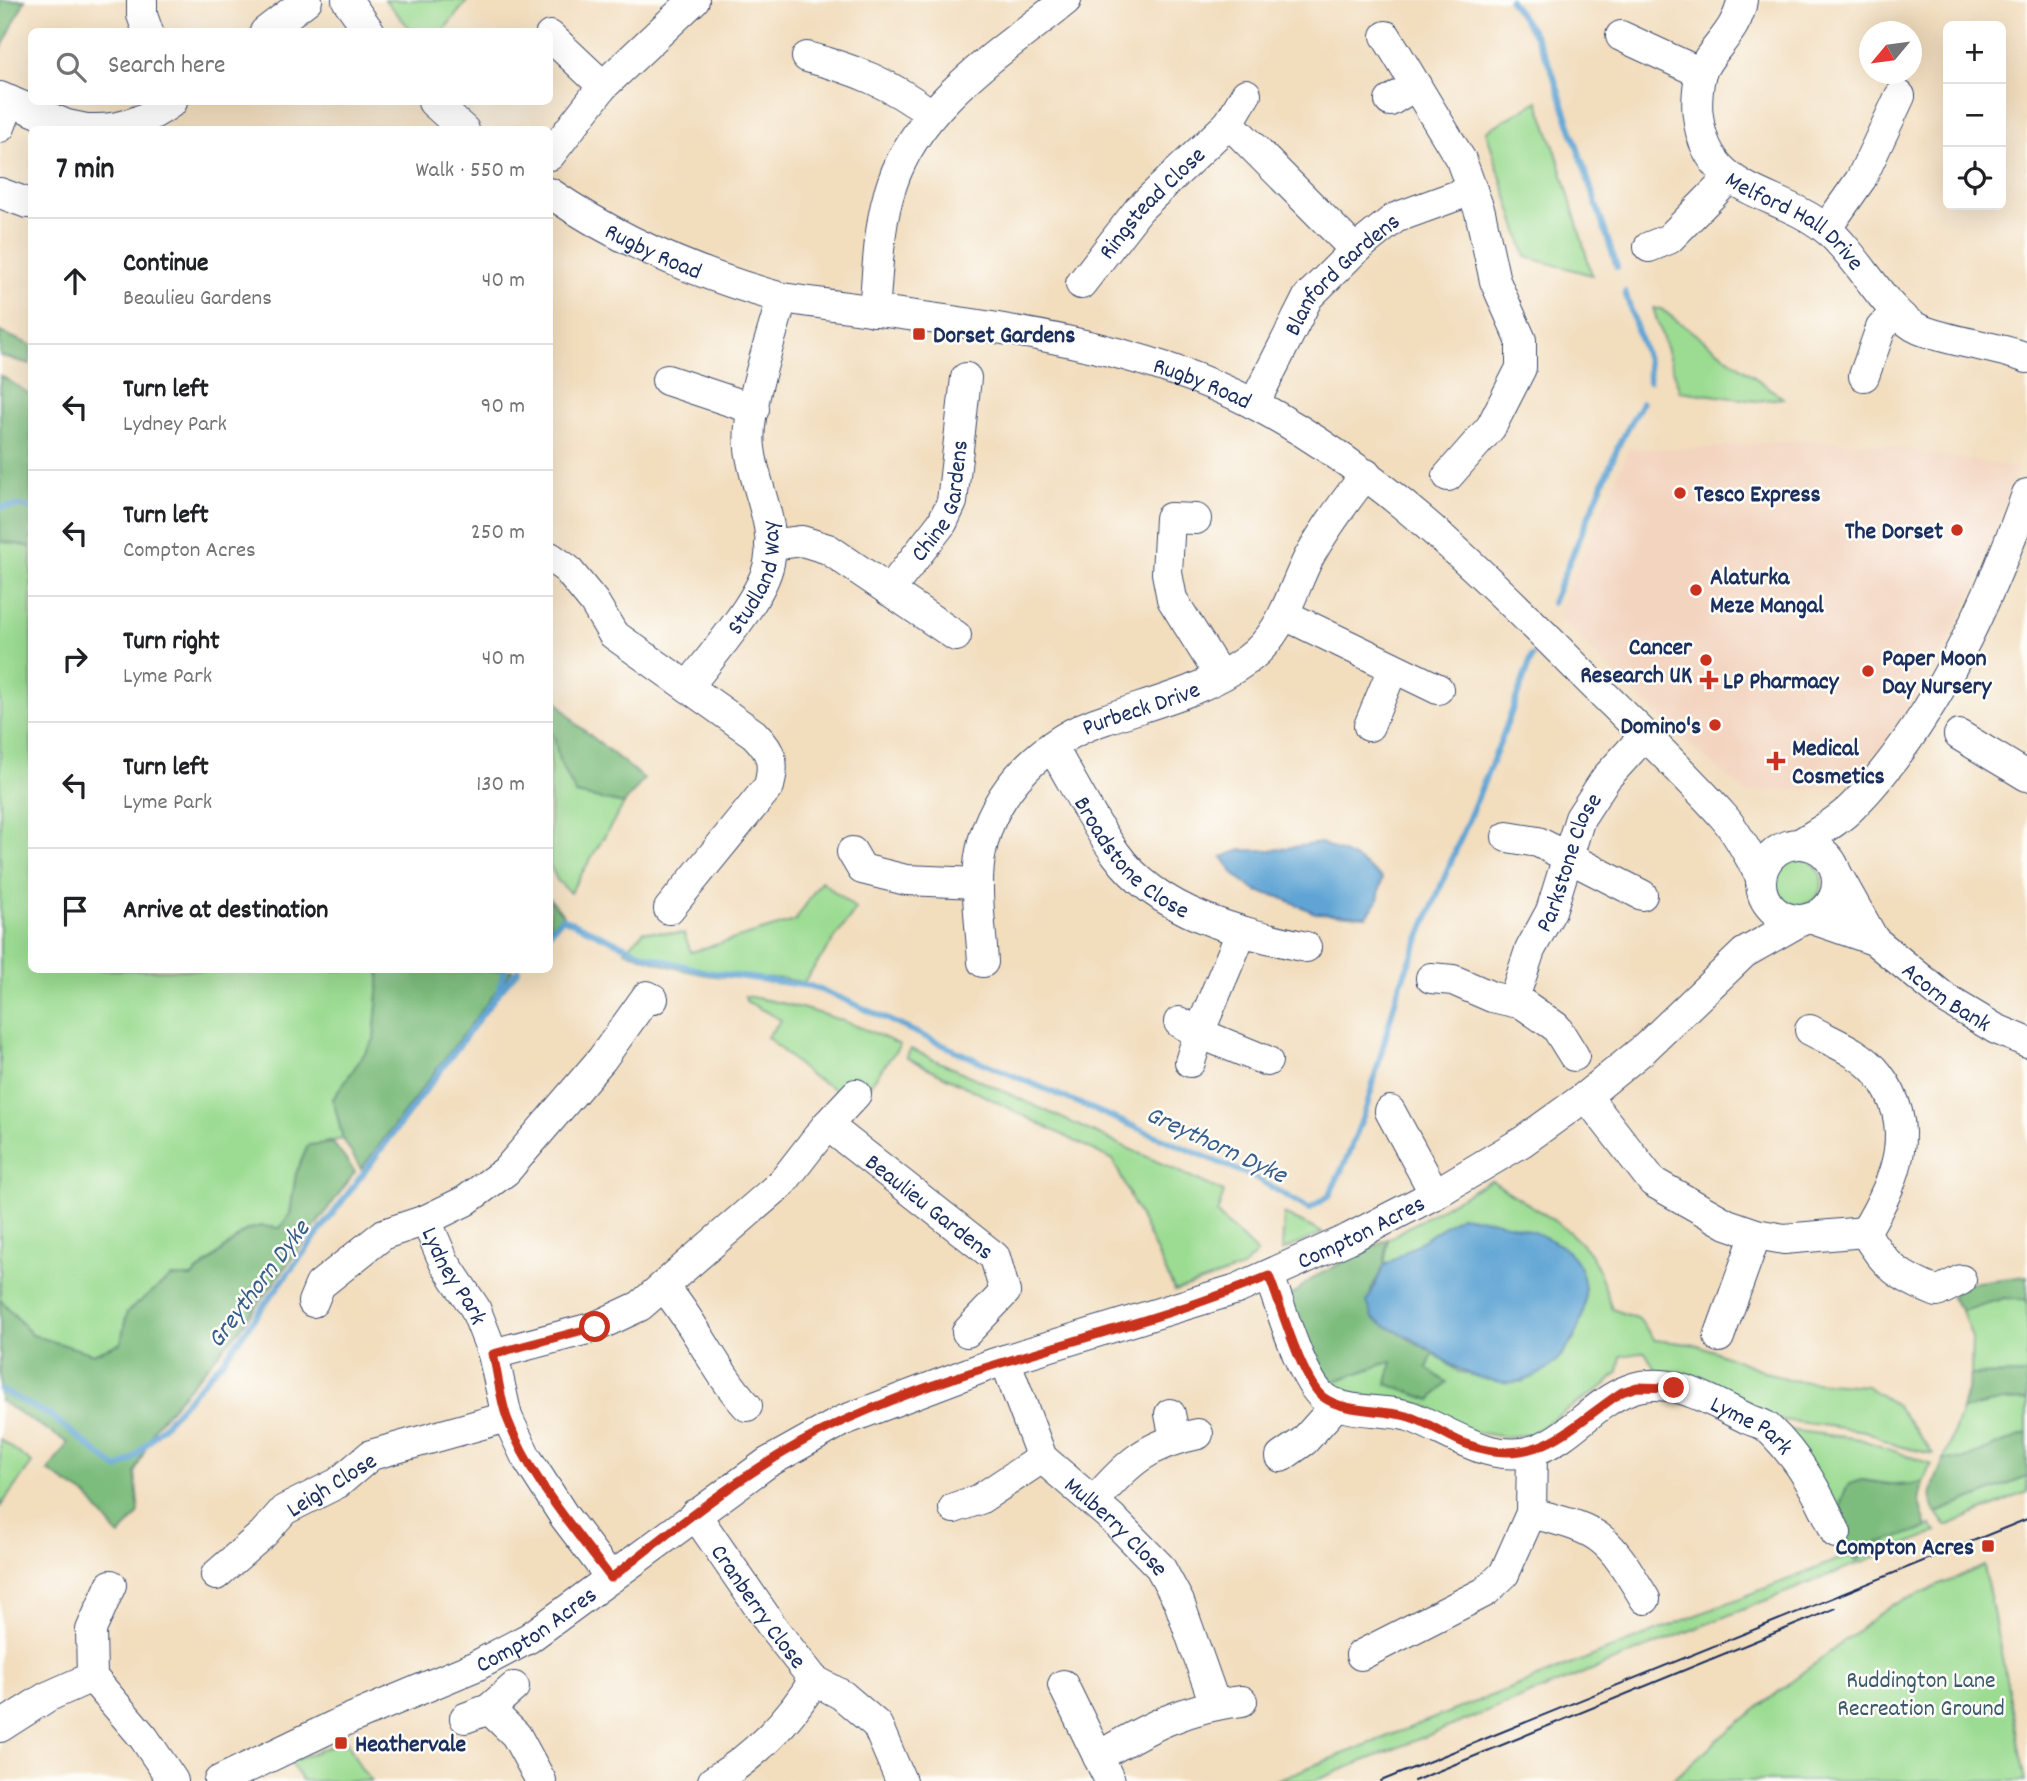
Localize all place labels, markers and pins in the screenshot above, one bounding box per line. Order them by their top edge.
place label: Dorset Gardens [933,320,1075,354]
marker: Dorset Gardens [911,326,927,342]
place label: Tesco Express [1694,479,1821,513]
marker: Tesco Express [1672,485,1688,501]
place label: The Dorset [1845,516,1943,550]
marker: The Dorset [1949,522,1965,538]
place label: Alaturka Meze Mangal [1710,562,1824,624]
marker: Alaturka Meze Mangal [1688,582,1704,598]
place label: Cancer Research UK [1580,632,1693,694]
place label: Paper Moon Day Nursery [1882,643,1993,705]
marker: Cancer Research UK [1698,652,1714,668]
marker: Paper Moon Day Nursery [1860,663,1876,679]
place label: LP Pharmacy [1723,666,1840,700]
marker: LP Pharmacy [1701,672,1717,688]
place label: Domino's [1620,711,1701,745]
marker: Domino's [1707,717,1723,733]
place label: Medical Cosmetics [1792,733,1885,795]
marker: Medical Cosmetics [1766,751,1786,771]
place label: Compton Acres [1835,1532,1974,1566]
marker: Compton Acres [1980,1538,1996,1554]
place label: Heathervale [355,1729,466,1763]
marker: Heathervale [333,1735,349,1751]

